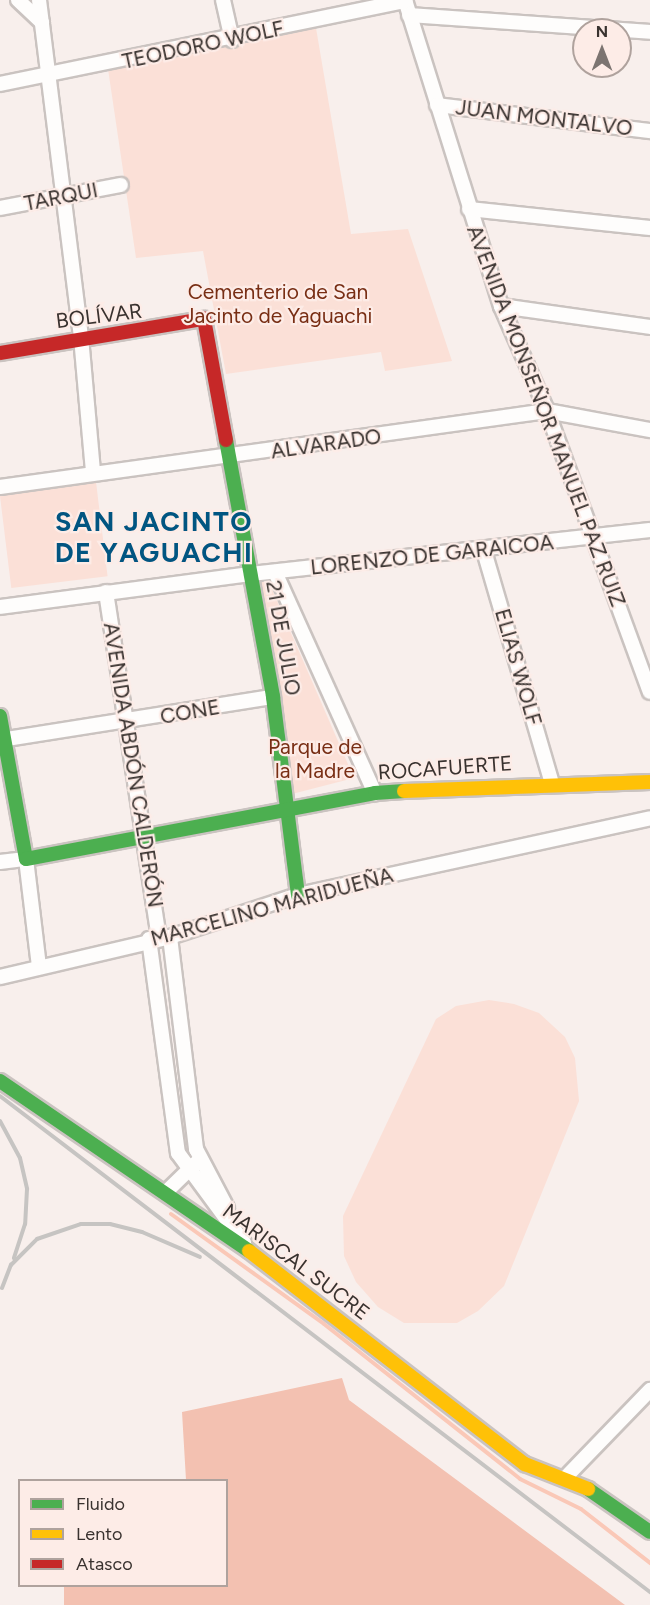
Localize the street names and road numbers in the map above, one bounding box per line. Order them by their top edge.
street label: TEODORO WOLF [120,16,286,74]
street label: JUAN MONTALVO [454,95,634,141]
street label: TARQUI [22,178,100,216]
street label: AVENIDA MONSEÑOR MANUEL PAZ RUIZ [461,222,631,610]
street label: BOLÍVAR [54,298,144,334]
street label: ALVARADO [269,424,383,464]
street label: LORENZO DE GARAICOA [309,530,555,580]
street label: 21 DE JULIO [260,579,306,697]
street label: ELIAS WOLF [489,606,547,728]
street label: AVENIDA ABDÓN CALDERÓN [98,621,168,909]
street label: CONE [158,694,222,730]
street label: ROCAFUERTE [377,751,513,785]
street label: MARCELINO MARIDUEÑA [148,862,396,952]
street label: MARISCAL SUCRE [217,1198,375,1326]

